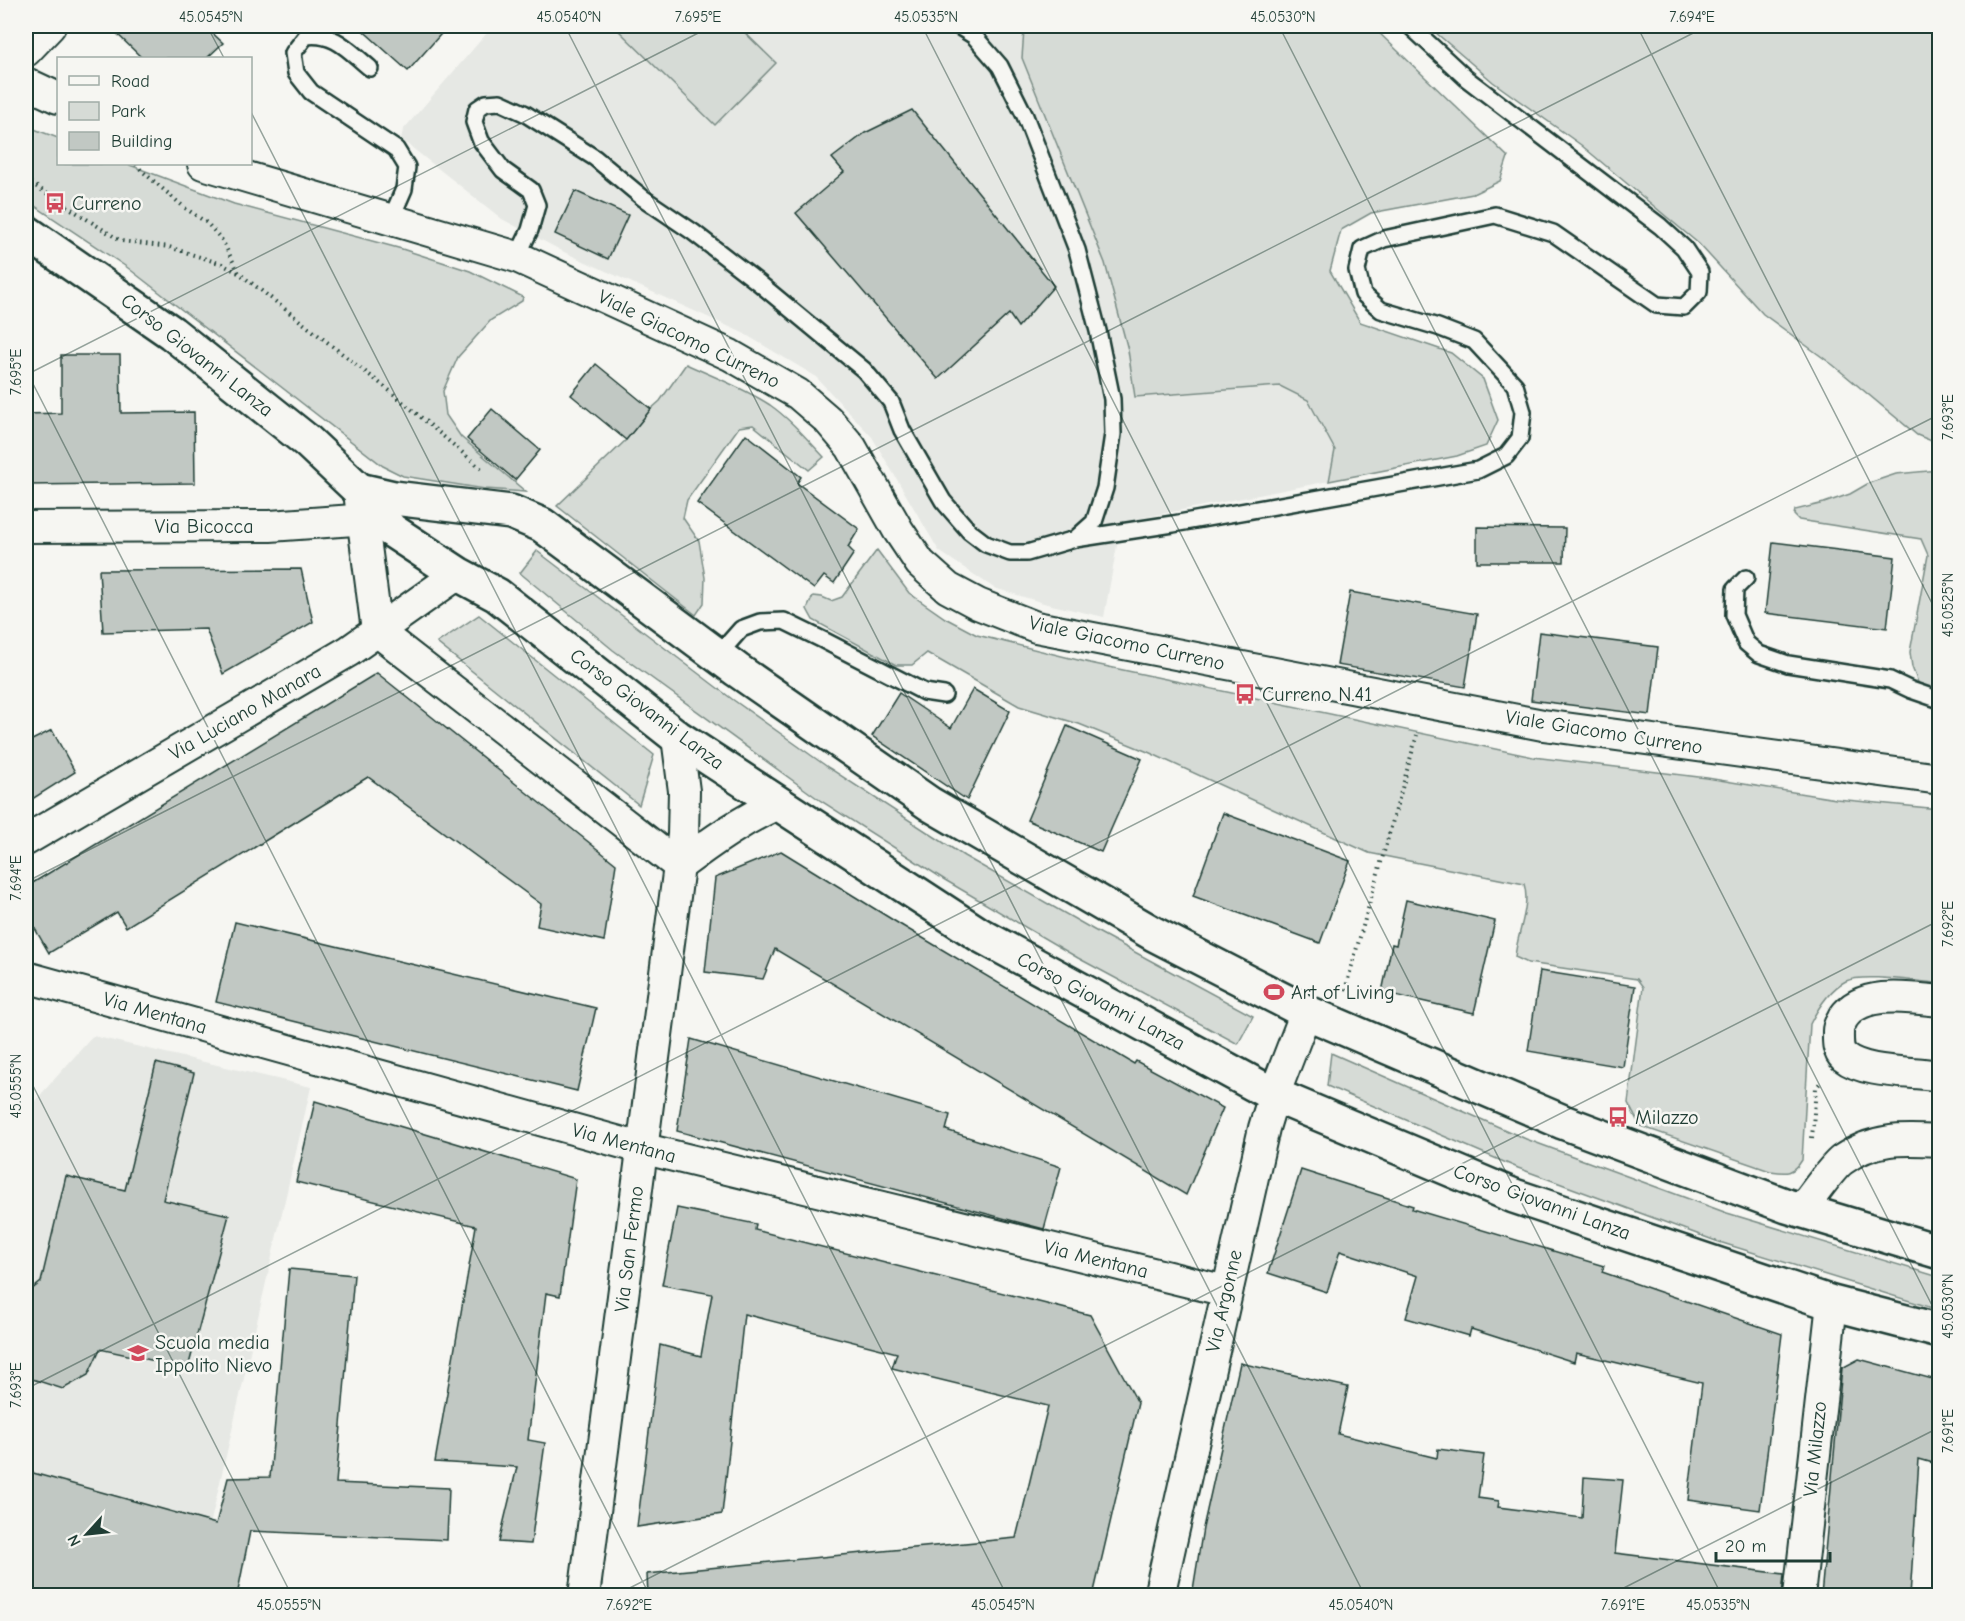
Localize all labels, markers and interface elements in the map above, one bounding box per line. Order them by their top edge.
text: 45.0545°N [179,8,243,26]
text: 45.0540°N [537,8,601,26]
text: 7.695°E [675,8,721,26]
text: 45.0535°N [894,8,958,26]
text: 45.0530°N [1250,8,1316,26]
text: 7.694°E [1669,8,1715,26]
legend [57,57,252,165]
text: Road [111,71,150,92]
text: Park [111,101,146,122]
text: Building [111,131,173,152]
bus stop icon: Curreno [43,191,67,215]
place label: Curreno [72,192,142,215]
street label: Viale Giacomo Curreno [594,285,784,393]
street label: Corso Giovanni Lanza [116,288,278,422]
text: 7.695°E [7,349,25,395]
text: 7.693°E [1939,394,1957,440]
street label: Via Bicocca [154,515,254,538]
text: 45.0525°N [1939,573,1957,637]
street label: Viale Giacomo Curreno [1027,611,1227,675]
street label: Corso Giovanni Lanza [566,644,728,774]
street label: Via Luciano Manara [165,659,325,765]
bus stop icon: Curreno N.41 [1233,682,1257,706]
place label: Curreno N.41 [1262,683,1372,706]
street label: Viale Giacomo Curreno [1504,705,1704,759]
text: 7.694°E [7,855,25,901]
text: 7.692°E [1939,901,1957,947]
street label: Corso Giovanni Lanza [1013,947,1189,1055]
sports icon: Art of Living [1262,980,1286,1004]
place label: Art of Living [1291,981,1395,1004]
street label: Via Mentana [100,987,210,1039]
text: 45.0555°N [7,1054,25,1118]
bus stop icon: Milazzo [1606,1105,1630,1129]
place label: Milazzo [1635,1106,1698,1129]
street label: Via Mentana [569,1118,679,1168]
street label: Corso Giovanni Lanza [1450,1159,1634,1245]
street label: Via San Fermo [610,1185,648,1313]
street label: Via Mentana [1041,1235,1151,1283]
street label: Via Argonne [1201,1247,1247,1355]
text: 45.0530°N [1939,1273,1957,1339]
place label: Scuola media Ippolito Nievo [155,1331,272,1377]
school or university icon: Scuola media Ippolito Nievo [126,1341,150,1365]
text: 7.693°E [7,1362,25,1408]
street label: Via Milazzo [1799,1400,1831,1498]
text: 7.691°E [1939,1409,1957,1453]
north arrow [57,1504,117,1564]
scale bar [1716,1525,1830,1563]
text: N [64,1532,85,1549]
text: 20 m [1725,1536,1766,1557]
text: 45.0555°N [257,1596,321,1614]
text: 7.692°E [606,1596,652,1614]
text: 45.0545°N [971,1596,1035,1614]
text: 45.0540°N [1329,1596,1393,1614]
text: 7.691°E [1601,1596,1645,1614]
text: 45.0535°N [1686,1596,1750,1614]

